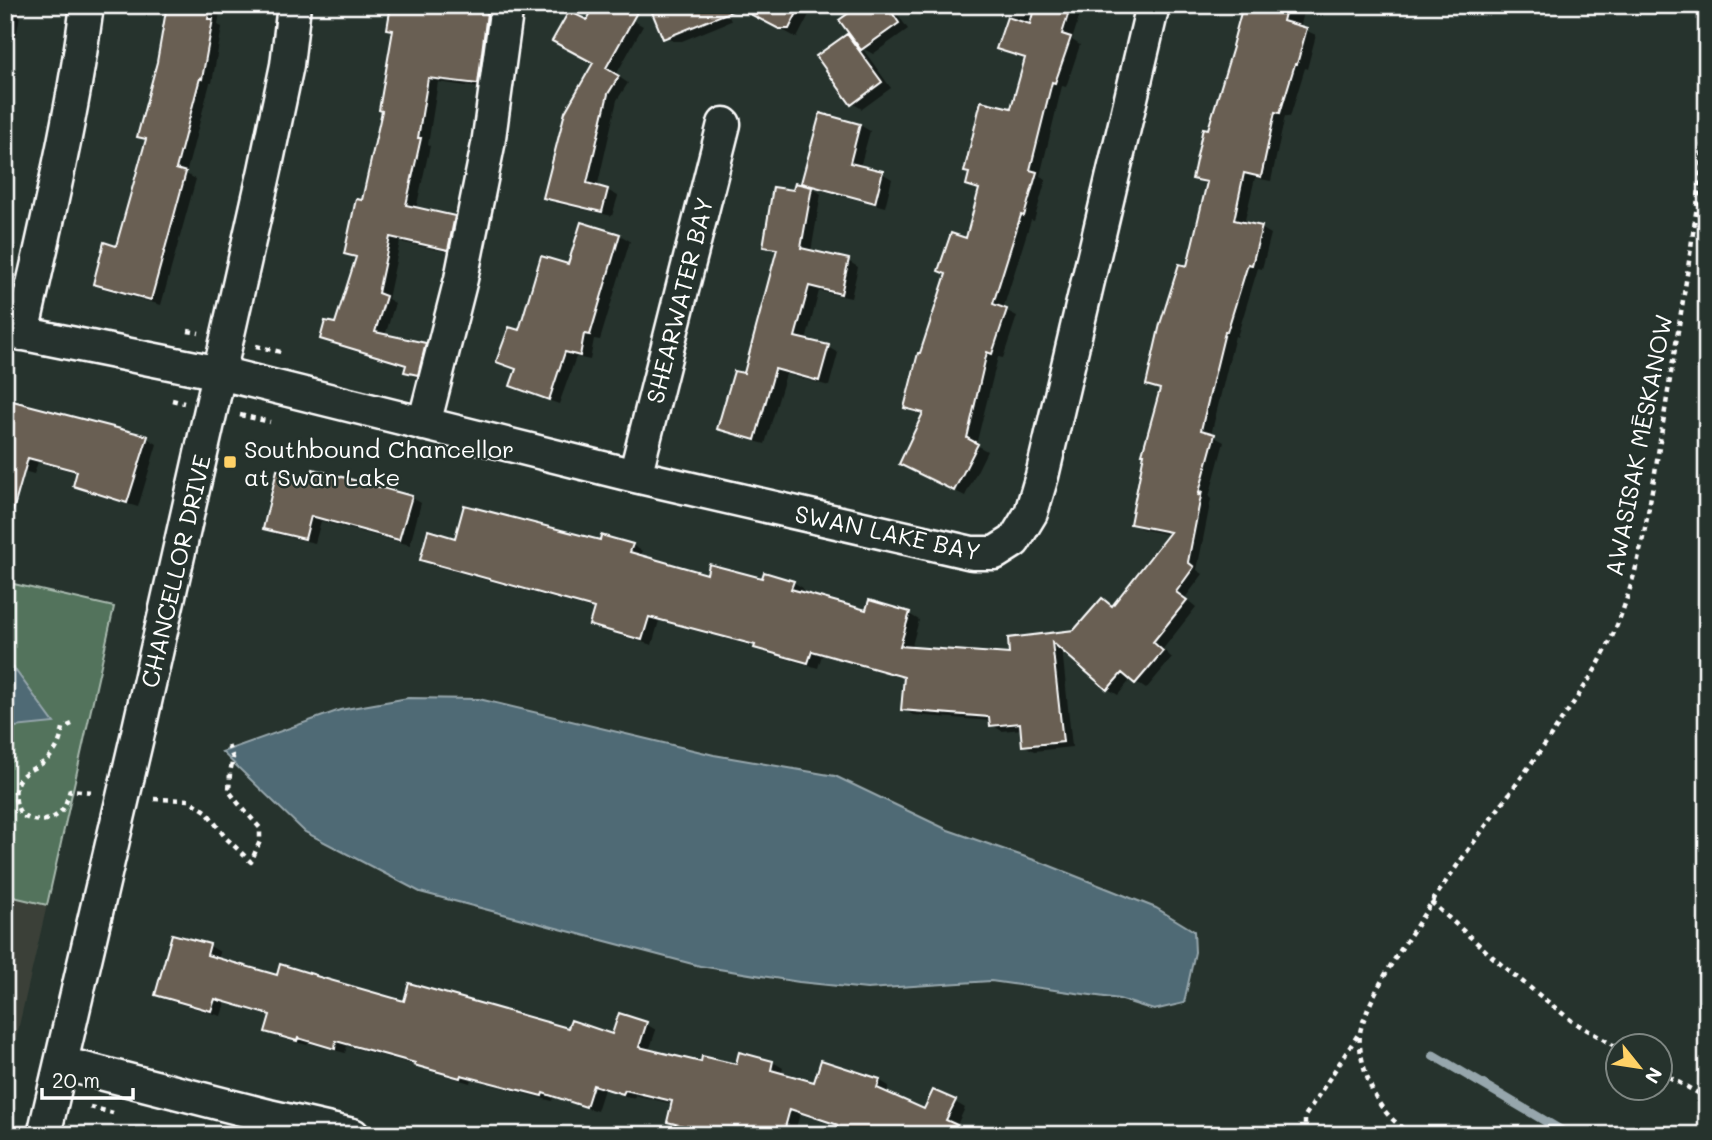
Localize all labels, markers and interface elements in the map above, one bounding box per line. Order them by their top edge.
street label: SHEARWATER BAY [638,194,720,406]
street label: AWASISAK MĒSKANOW [1597,311,1679,579]
place label: Southbound Chancellor at Swan Lake [244,433,514,492]
street label: CHANCELLOR DRIVE [133,451,217,691]
marker: Southbound Chancellor at Swan Lake [222,454,238,470]
street label: SWAN LAKE BAY [792,497,984,567]
north arrow [1604,1032,1674,1102]
scale bar [42,1056,133,1100]
text: N [1640,1063,1669,1088]
text: 20 m [52,1066,100,1093]

